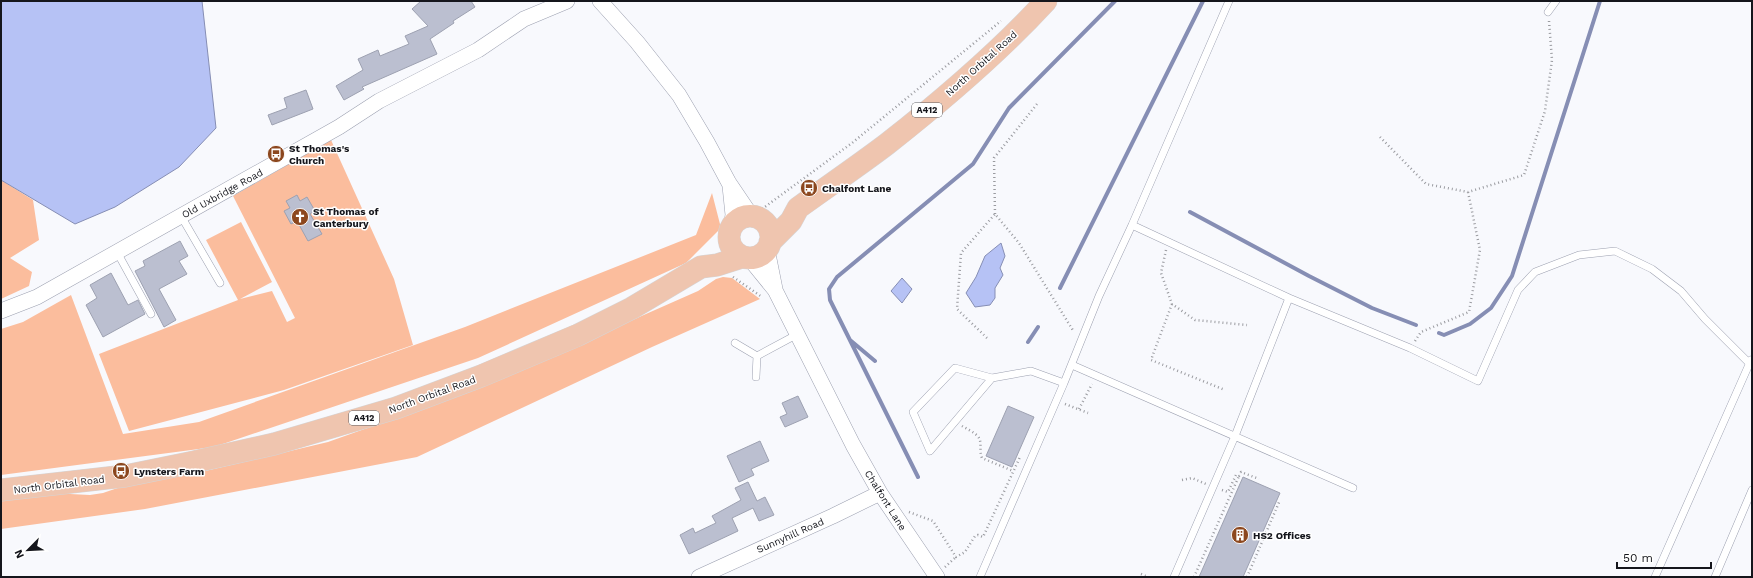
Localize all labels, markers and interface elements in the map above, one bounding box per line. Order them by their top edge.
street label: North Orbital Road [944,29,1019,98]
road number: A412 [912,103,942,117]
place label: St Thomas's Church [289,143,350,166]
bus stop icon: St Thomas's Church [266,144,286,164]
street label: Old Uxbridge Road [180,167,265,220]
bus stop icon: Chalfont Lane [799,178,819,198]
place label: Chalfont Lane [822,183,892,194]
place label: St Thomas of Canterbury [313,206,379,229]
church icon: St Thomas of Canterbury [290,207,310,227]
street label: North Orbital Road [387,374,477,415]
road number: A412 [349,411,379,425]
bus stop icon: Lynsters Farm [111,461,131,481]
place label: Lynsters Farm [134,466,204,477]
street label: Chalfont Lane [863,468,909,533]
street label: North Orbital Road [13,473,105,496]
street label: Sunnyhill Road [755,516,825,555]
building icon: HS2 Offices [1230,525,1250,545]
north arrow [8,530,48,570]
place label: HS2 Offices [1253,530,1312,541]
scale bar [1617,544,1711,570]
text: N [12,547,27,560]
text: 50 m [1623,551,1653,565]

